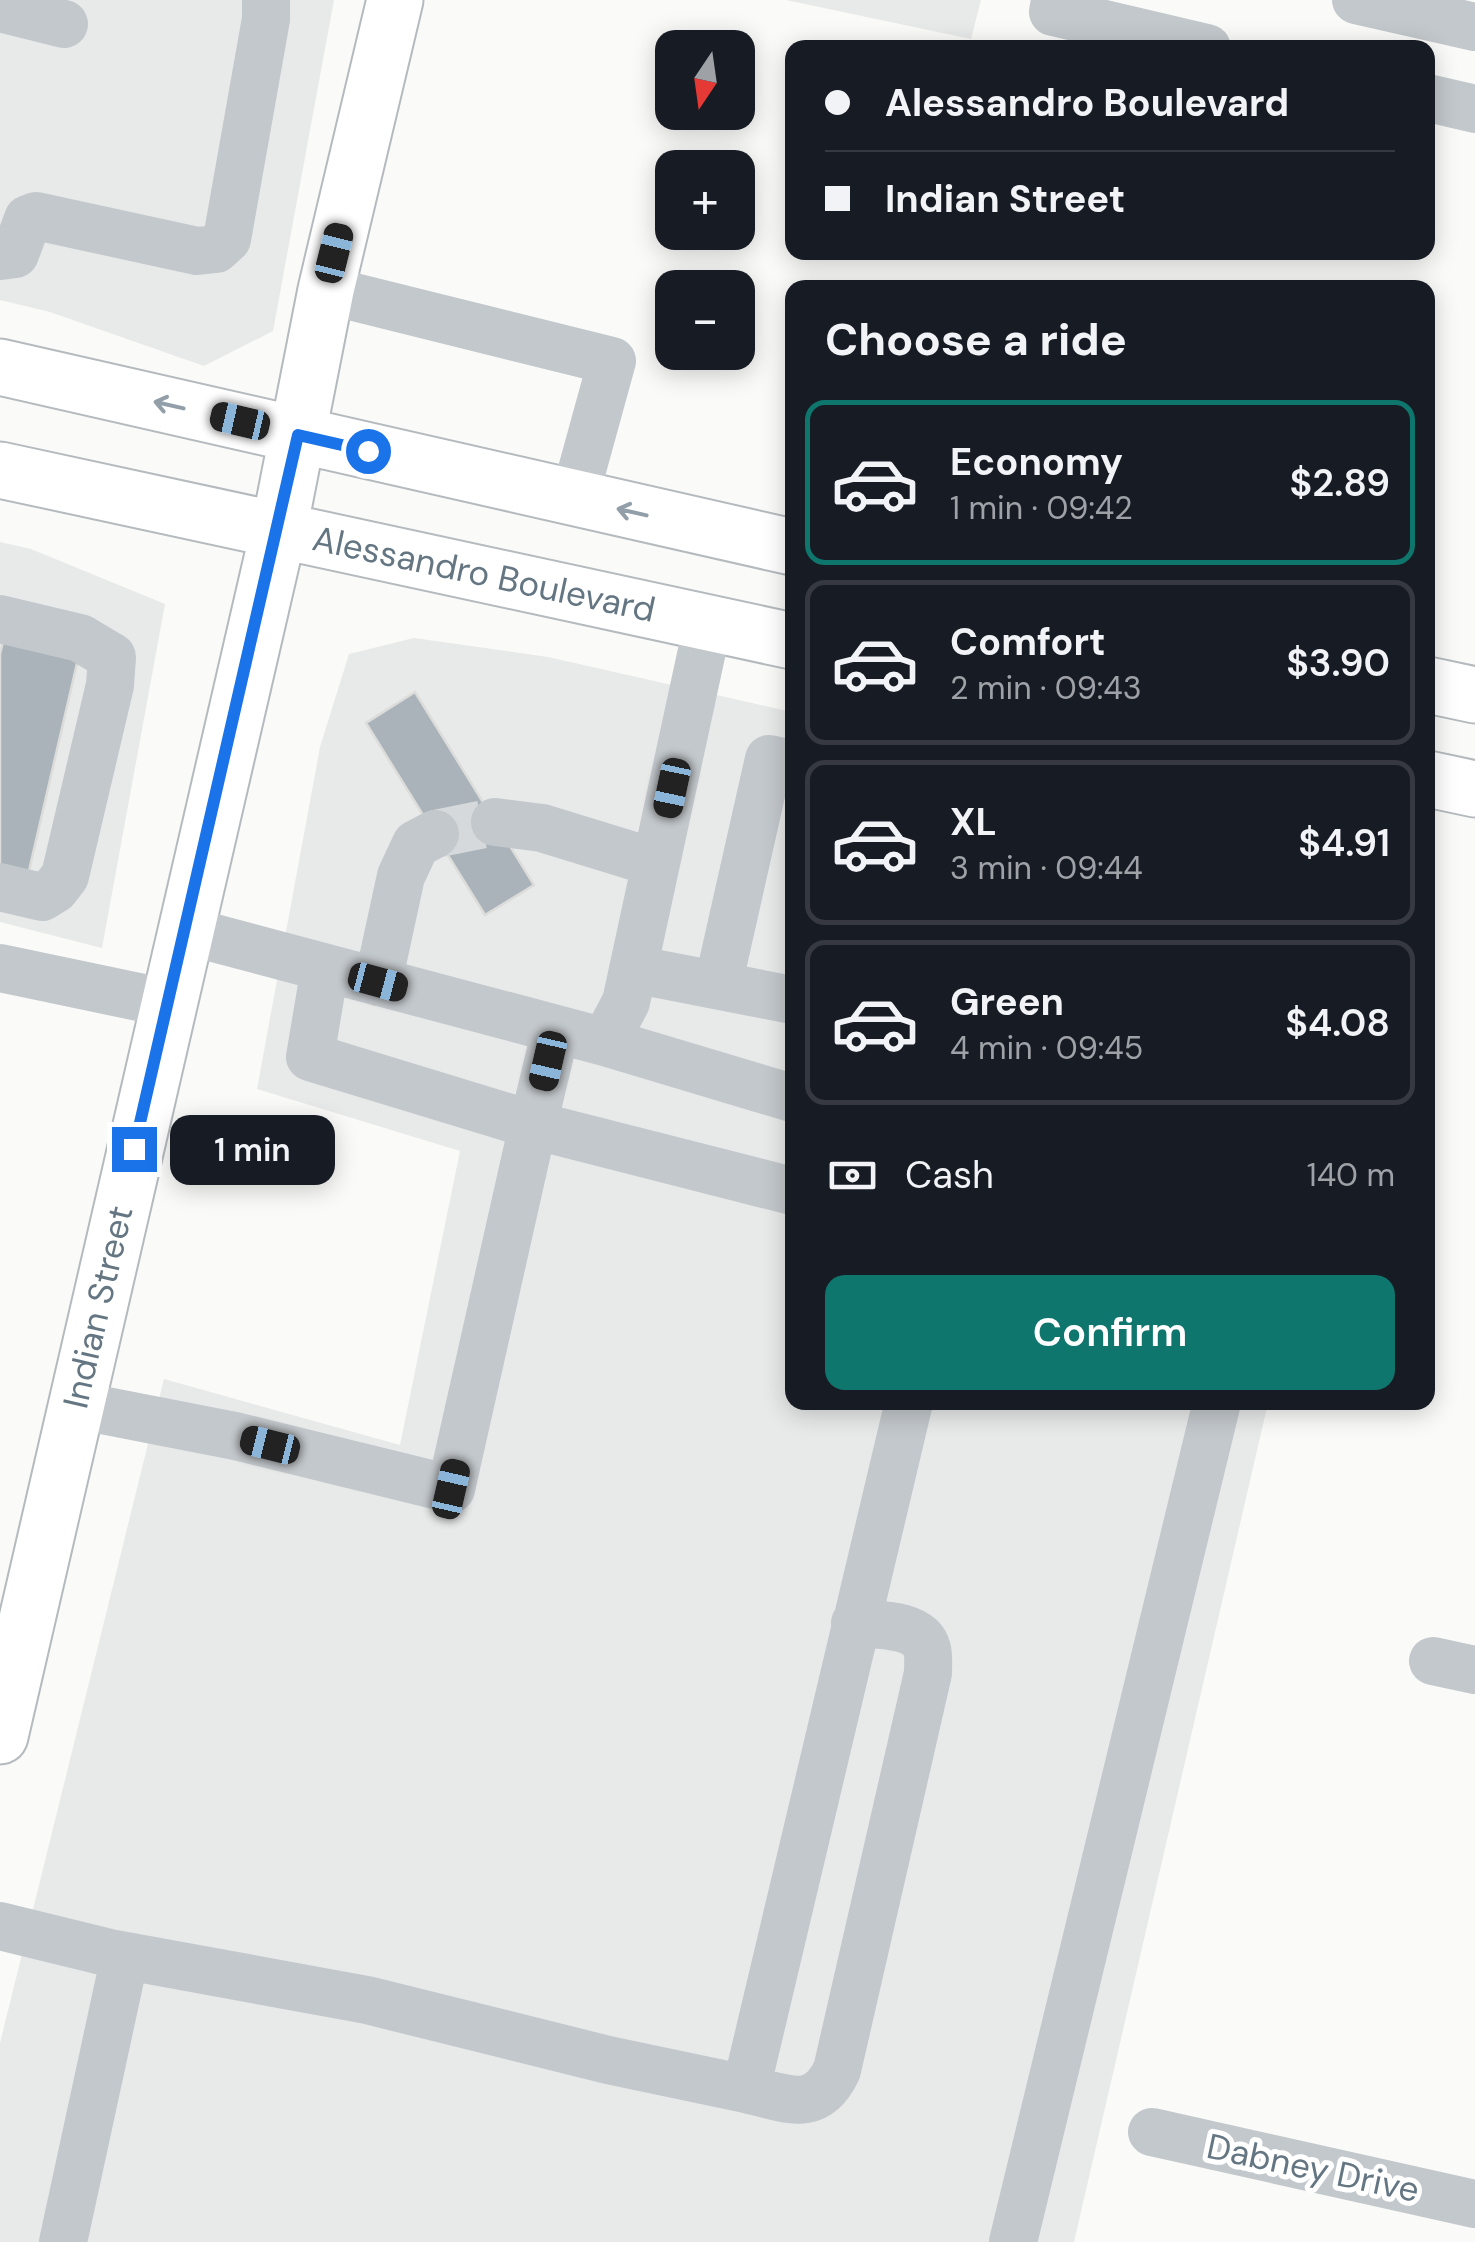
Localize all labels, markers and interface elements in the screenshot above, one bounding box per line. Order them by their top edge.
north arrow [655,30,755,130]
map controls [655,30,755,370]
text: Alessandro Boulevard [885,78,1289,128]
button: + [655,150,755,250]
text: Indian Street [885,174,1125,224]
car [312,220,356,286]
button: − [655,270,755,370]
text: Choose a ride [825,310,1127,369]
one-way arrow [154,394,186,413]
car [207,400,273,442]
route start [346,429,391,474]
text: Economy [950,437,1123,487]
icon: car [830,438,920,528]
text: $2.89 [1290,458,1390,508]
text: 1 min · 09:42 [950,487,1133,529]
one-way arrow [617,501,649,520]
street label: Alessandro Boulevard [308,515,660,633]
text: Comfort [950,617,1106,667]
icon: car [830,618,920,708]
text: $3.90 [1286,638,1390,688]
text: 2 min · 09:43 [950,667,1142,709]
car [651,756,693,820]
text: XL [950,797,997,847]
icon: car [830,798,920,888]
text: $4.91 [1298,818,1390,868]
text: 3 min · 09:44 [950,847,1143,889]
car [345,960,411,1004]
text: Green [950,977,1064,1027]
icon: car [830,978,920,1068]
text: $4.08 [1285,998,1390,1048]
text: 4 min · 09:45 [950,1027,1143,1069]
car [527,1028,569,1094]
callout: 1 min [169,1114,334,1184]
route end [112,1127,157,1172]
text: 1 min [214,1129,291,1171]
icon: cash [825,1148,880,1203]
text: Cash [905,1150,994,1200]
text: 140 m [1307,1154,1395,1196]
street label: Indian Street [52,1201,144,1413]
button: Confirm [825,1275,1395,1390]
car [237,1423,303,1467]
car [430,1456,472,1522]
street label: Dabney Drive [1203,2123,1423,2213]

